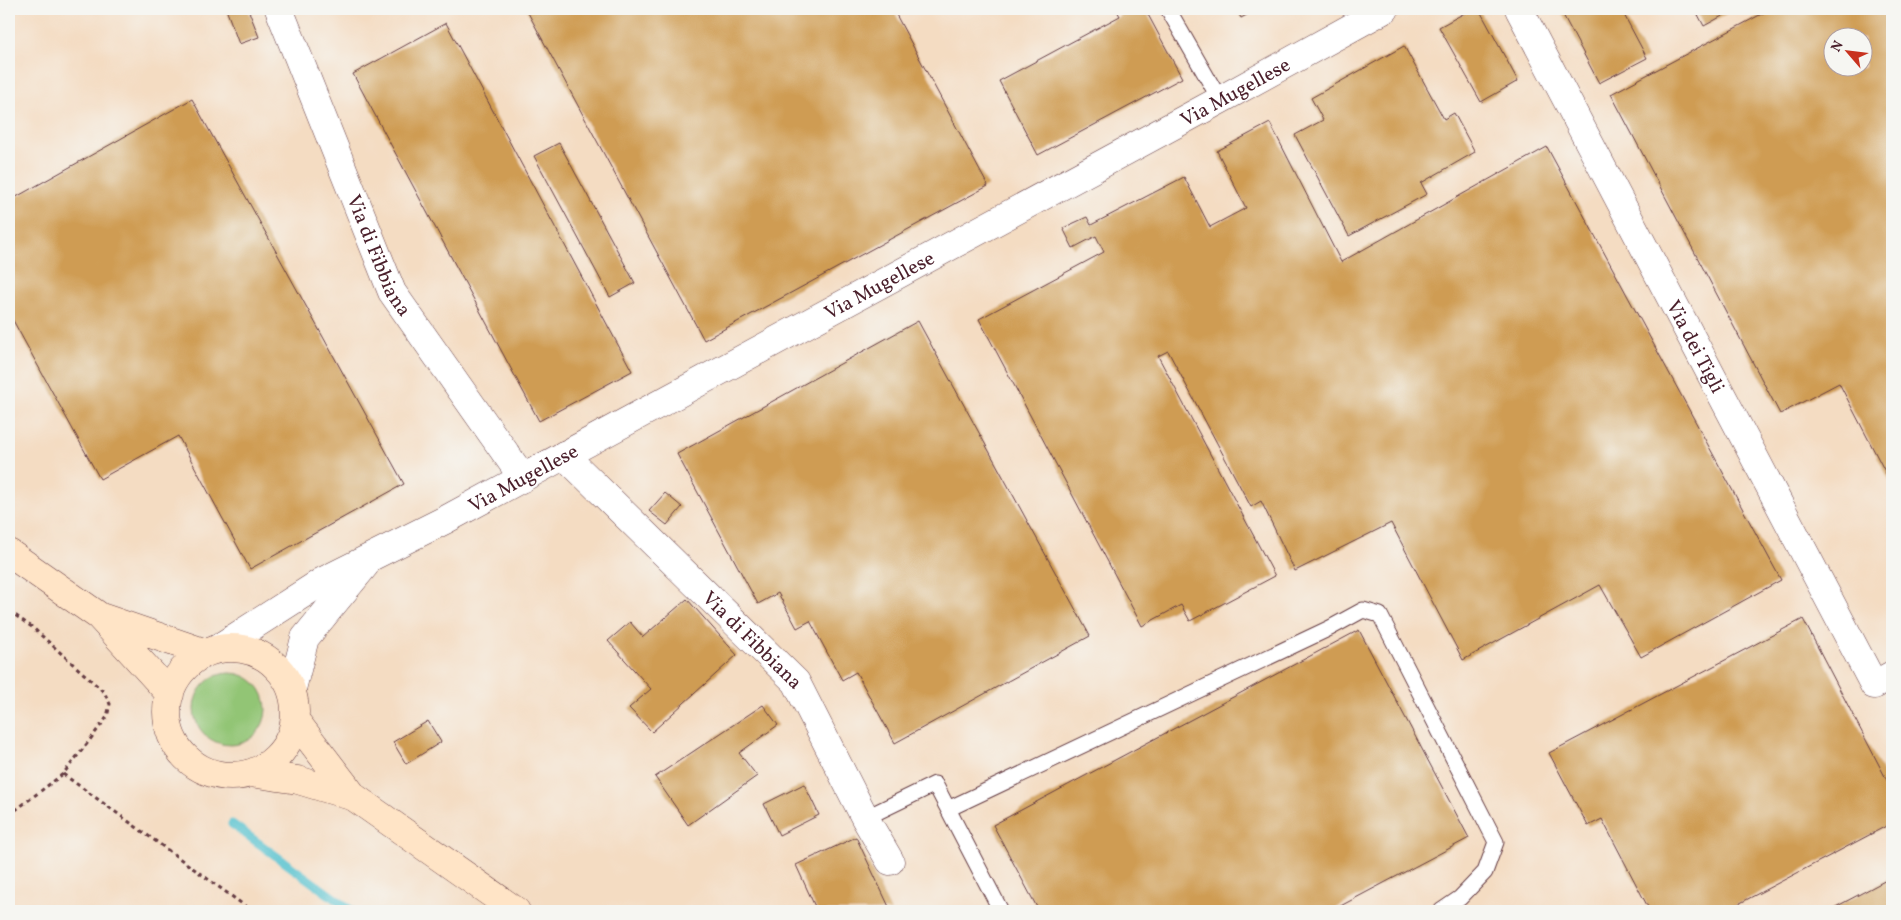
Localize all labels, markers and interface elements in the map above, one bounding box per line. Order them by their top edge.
north arrow [1824,28,1874,78]
text: N [1827,38,1849,56]
street label: Via Mugellese [1176,52,1296,135]
street label: Via di Fibbiana [339,191,417,323]
street label: Via Mugellese [820,245,940,328]
street label: Via dei Tigli [1658,296,1730,399]
street label: Via Mugellese [464,438,584,521]
street label: Via di Fibbiana [695,585,808,697]

